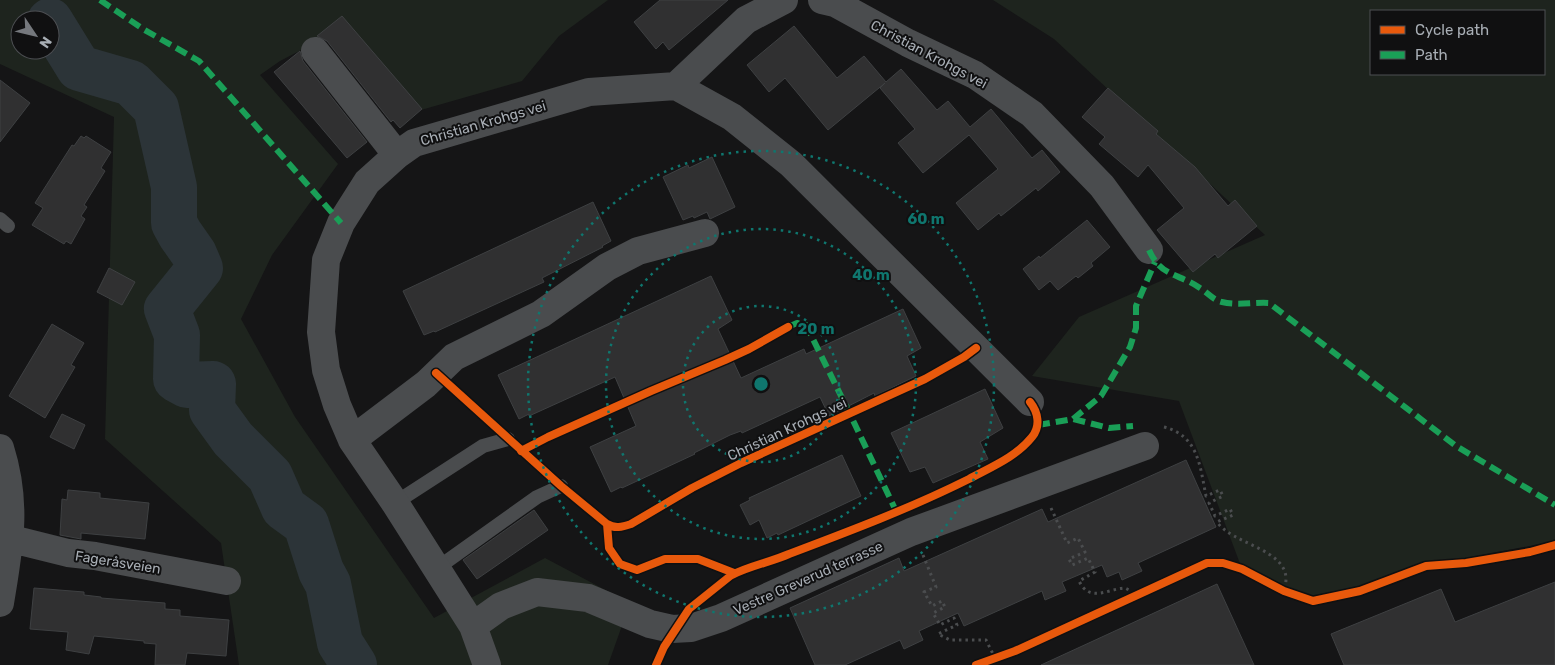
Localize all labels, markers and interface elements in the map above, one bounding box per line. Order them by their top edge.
north arrow [10,10,60,60]
legend [1370,10,1545,75]
street label: Christian Krohgs vei [868,17,990,92]
text: Cycle path [1415,21,1489,39]
text: N [35,33,55,51]
text: Path [1415,46,1448,64]
street label: Christian Krohgs vei [418,97,548,150]
text: 60 m [908,210,944,228]
text: 40 m [852,266,890,284]
text: 20 m [798,320,834,338]
centre of rings [752,375,770,393]
street label: Christian Krohgs vei [725,394,850,465]
street label: Vestre Greverud terrasse [731,538,886,619]
street label: Fageråsveien [74,547,162,578]

